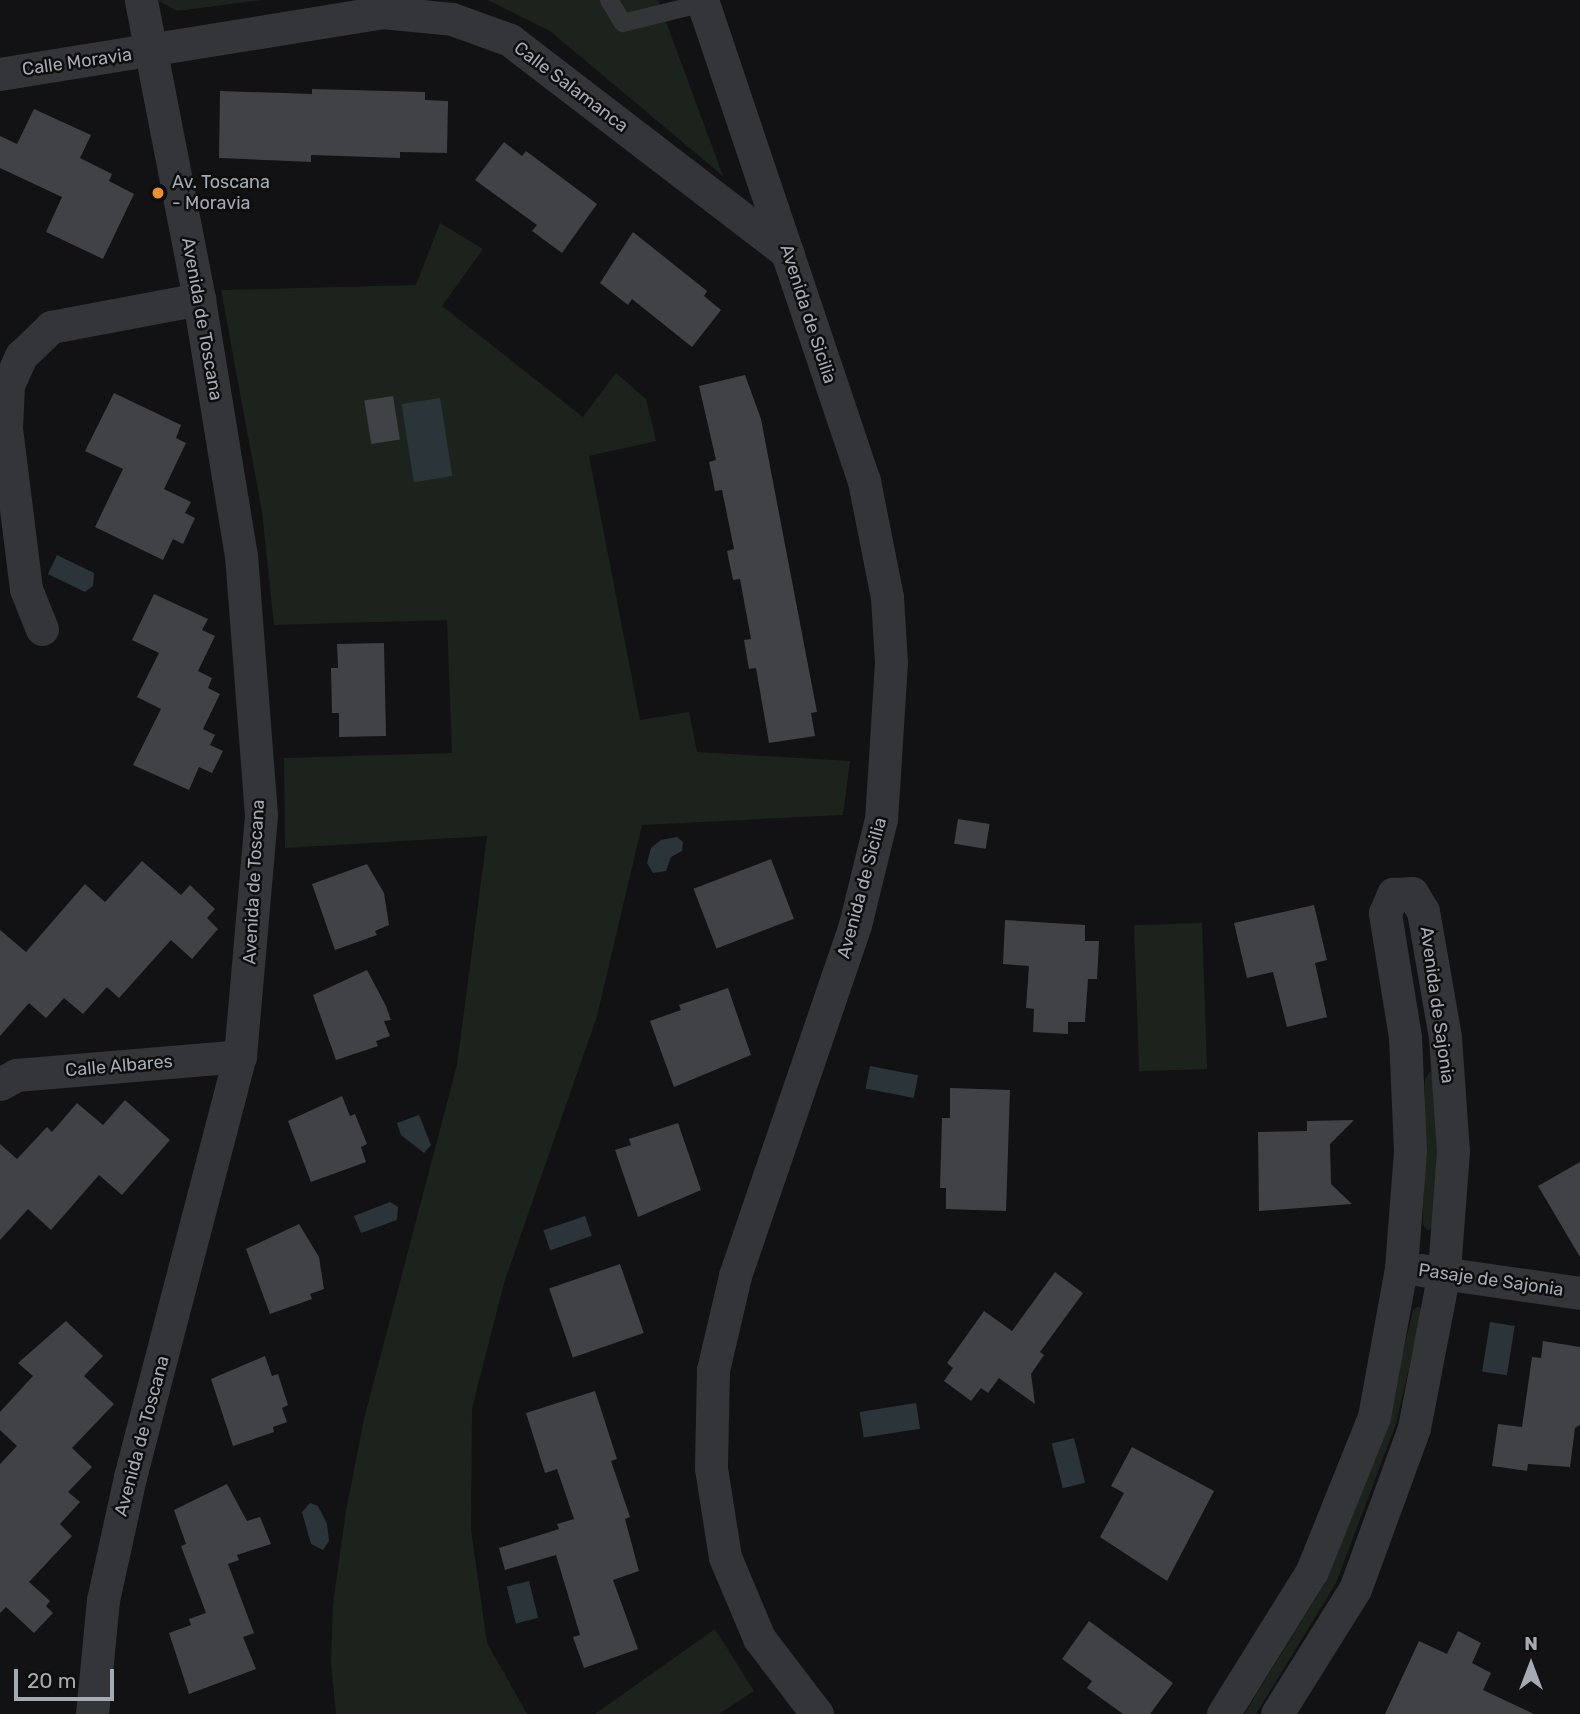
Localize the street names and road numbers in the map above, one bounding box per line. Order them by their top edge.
street label: Calle Salamanca [510,37,632,137]
street label: Calle Moravia [21,44,133,80]
street label: Avenida de Toscana [177,236,227,402]
street label: Avenida de Sicilia [775,242,841,386]
street label: Avenida de Toscana [239,799,269,965]
street label: Avenida de Sicilia [833,815,891,961]
street label: Avenida de Sajonia [1415,925,1459,1085]
street label: Calle Albares [64,1051,174,1081]
street label: Pasaje de Sajonia [1417,1259,1565,1301]
street label: Avenida de Toscana [110,1353,174,1519]

